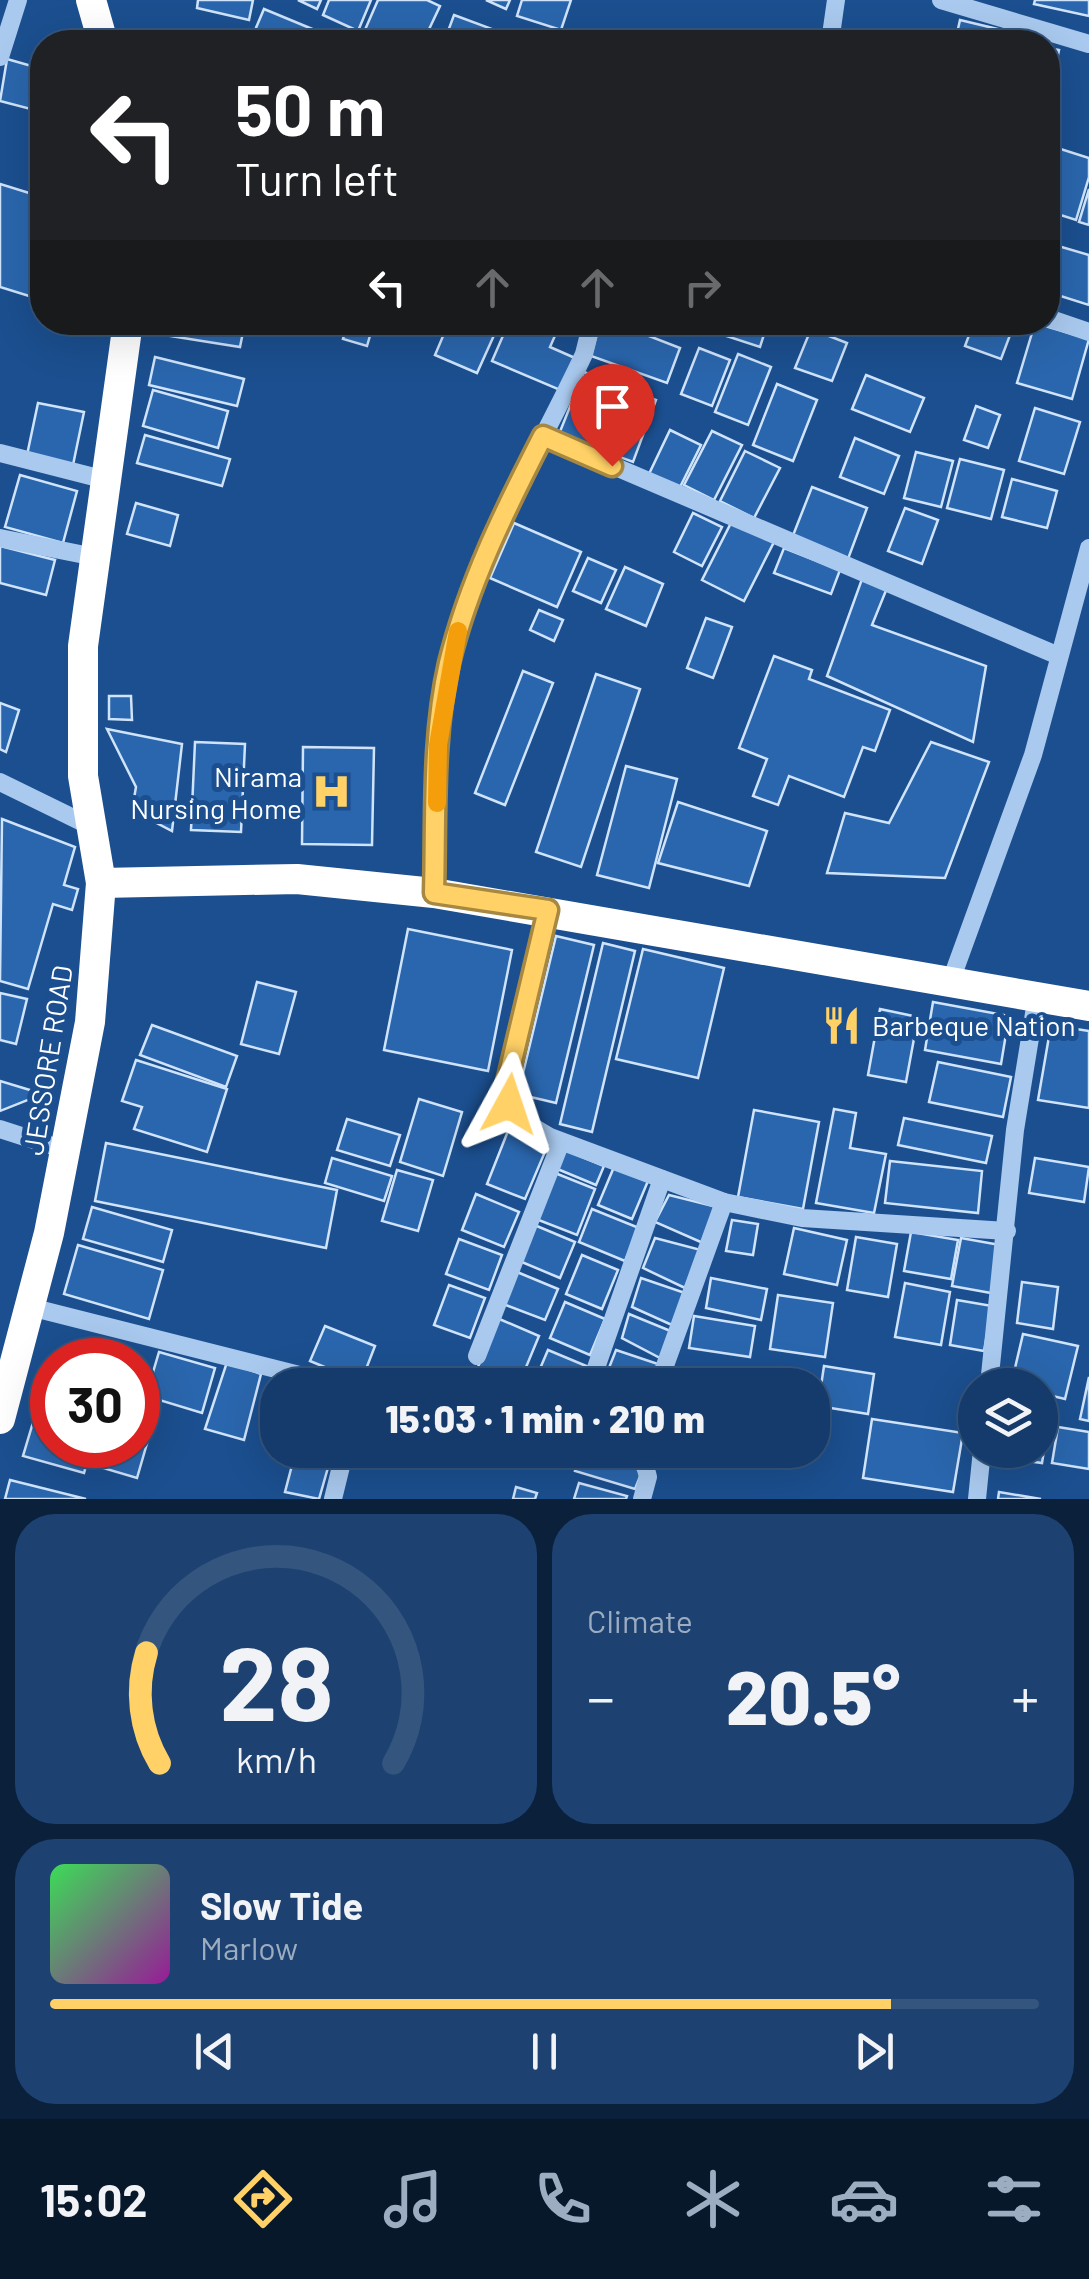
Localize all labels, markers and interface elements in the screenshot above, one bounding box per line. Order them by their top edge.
text: 50 m [235,66,385,150]
icon: left [70,70,200,200]
text: Turn left [235,151,399,205]
icon: left [360,260,415,315]
icon: ahead [465,260,520,315]
icon: ahead [570,260,625,315]
icon: right [675,260,730,315]
pin [570,364,655,467]
icon: arrive [585,379,640,434]
place label: Nirama Nursing Home [130,759,302,825]
hospital icon: Nirama Nursing Home [311,771,353,813]
street label: JESSORE ROAD [15,963,79,1157]
restaurant icon: Barbeque Nation [821,1004,863,1046]
place label: Barbeque Nation [872,1008,1076,1042]
position arrow [457,1052,561,1156]
speed limit sign: 30 [30,1338,160,1468]
map controls [958,1368,1058,1468]
button: layers [958,1368,1058,1468]
text: 15:03 · 1 min · 210 m [385,1395,705,1441]
text: Climate [587,1601,693,1639]
text: 28 [219,1617,333,1742]
text: 20.5° [726,1650,900,1740]
text: − [587,1663,615,1729]
text: + [1011,1663,1039,1729]
text: km/h [236,1737,316,1780]
text: Slow Tide [200,1882,363,1928]
text: Marlow [200,1928,298,1966]
icon: previous [187,2024,242,2079]
icon: pause [517,2024,572,2079]
icon: next [847,2024,902,2079]
icon: directions [228,2164,298,2234]
icon: music [378,2164,448,2234]
icon: phone [528,2164,598,2234]
icon: climate [678,2164,748,2234]
icon: car [829,2164,899,2234]
icon: filters [979,2164,1049,2234]
text: 15:02 [40,2172,148,2226]

